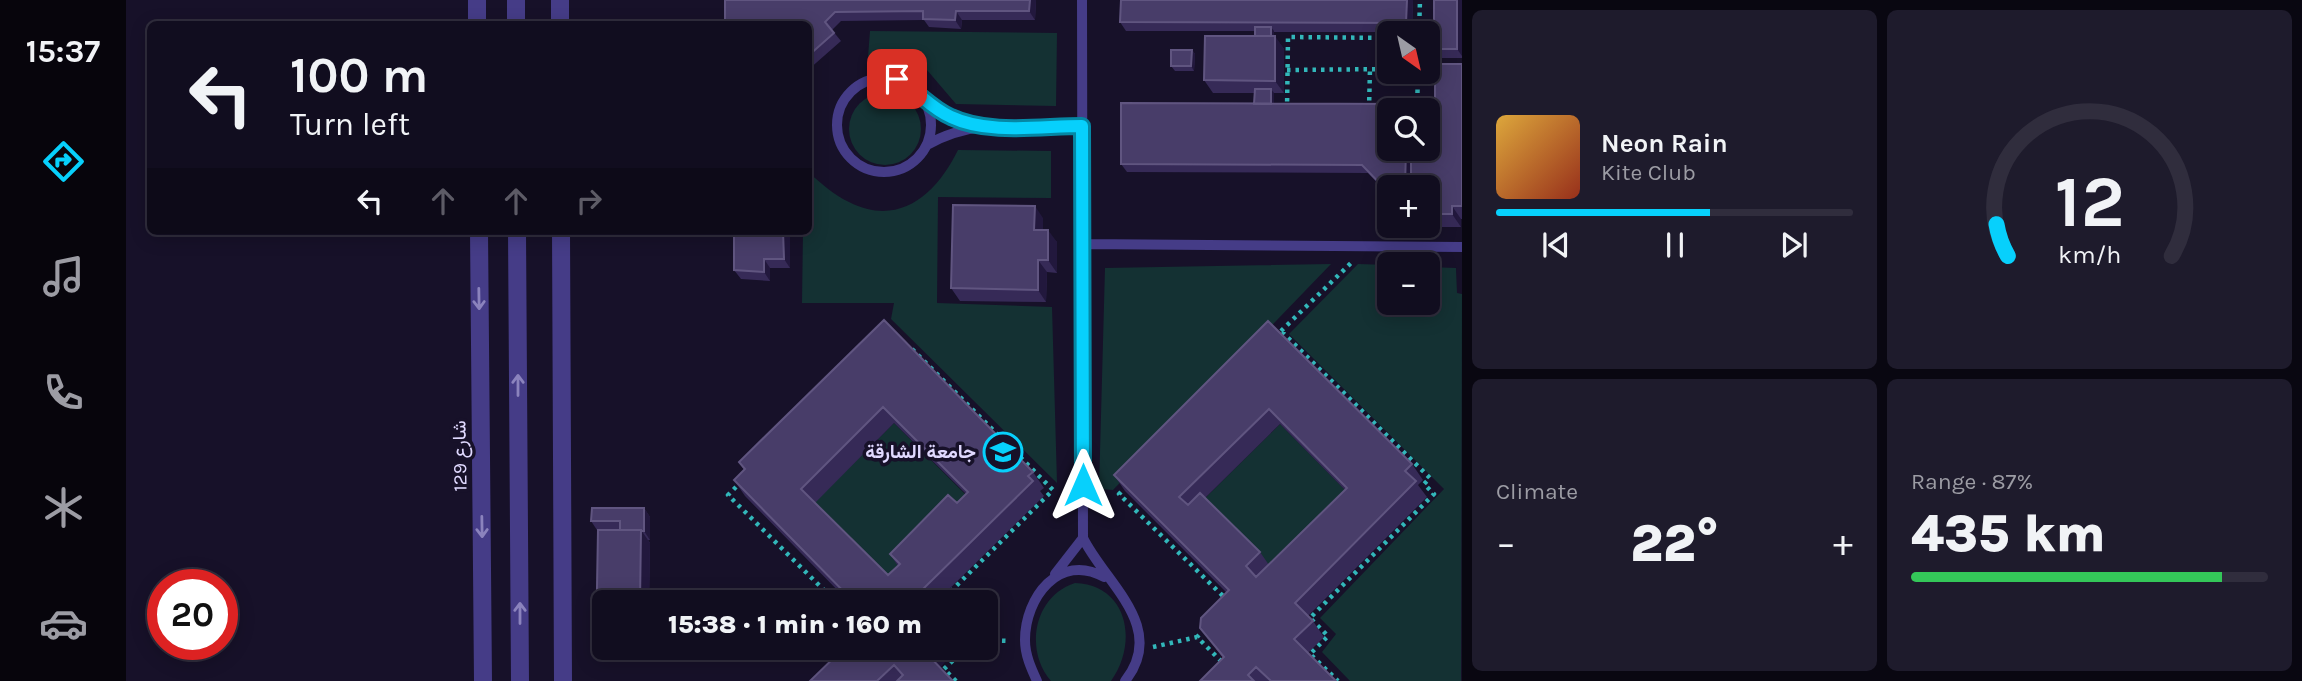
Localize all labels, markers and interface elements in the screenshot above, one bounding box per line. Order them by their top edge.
north arrow [1377,21,1440,84]
map controls [1377,21,1440,315]
text: 15:37 [26,33,100,70]
text: 100 m [290,47,428,104]
icon: left [175,49,266,140]
pin [867,49,927,109]
icon: arrive [878,60,916,98]
button: search [1377,98,1440,161]
text: Turn left [290,106,410,143]
text: Neon Rain [1601,128,1728,159]
icon: directions [39,137,88,186]
text: Kite Club [1601,159,1696,186]
text: 12 [2055,159,2125,244]
button: + [1377,175,1440,238]
icon: left [351,182,389,220]
icon: ahead [424,182,462,220]
icon: ahead [497,182,535,220]
icon: right [570,182,608,220]
icon: previous [1537,226,1575,264]
icon: pause [1656,226,1694,264]
icon: next [1775,226,1813,264]
text: km/h [2058,240,2121,269]
icon: music [39,252,88,301]
button: − [1377,252,1440,315]
one-way arrow [473,287,486,310]
icon: phone [39,368,88,417]
one-way arrow [511,374,525,397]
street label: شارع 129 [448,420,473,492]
school or university icon: جامعة الشارقة [982,431,1024,473]
place label: جامعة الشارقة [865,441,976,464]
position arrow [1046,448,1120,522]
text: Range · 87% [1911,468,2033,495]
text: Climate [1496,478,1578,505]
icon: climate [39,483,88,532]
text: 435 km [1911,503,2106,564]
text: 22° [1630,513,1719,574]
one-way arrow [475,515,489,538]
text: − [1496,521,1516,566]
text: + [1833,521,1853,566]
speed limit sign: 20 [147,569,238,660]
icon: car [39,599,88,648]
one-way arrow [513,602,526,625]
text: 15:38 · 1 min · 160 m [668,609,922,640]

